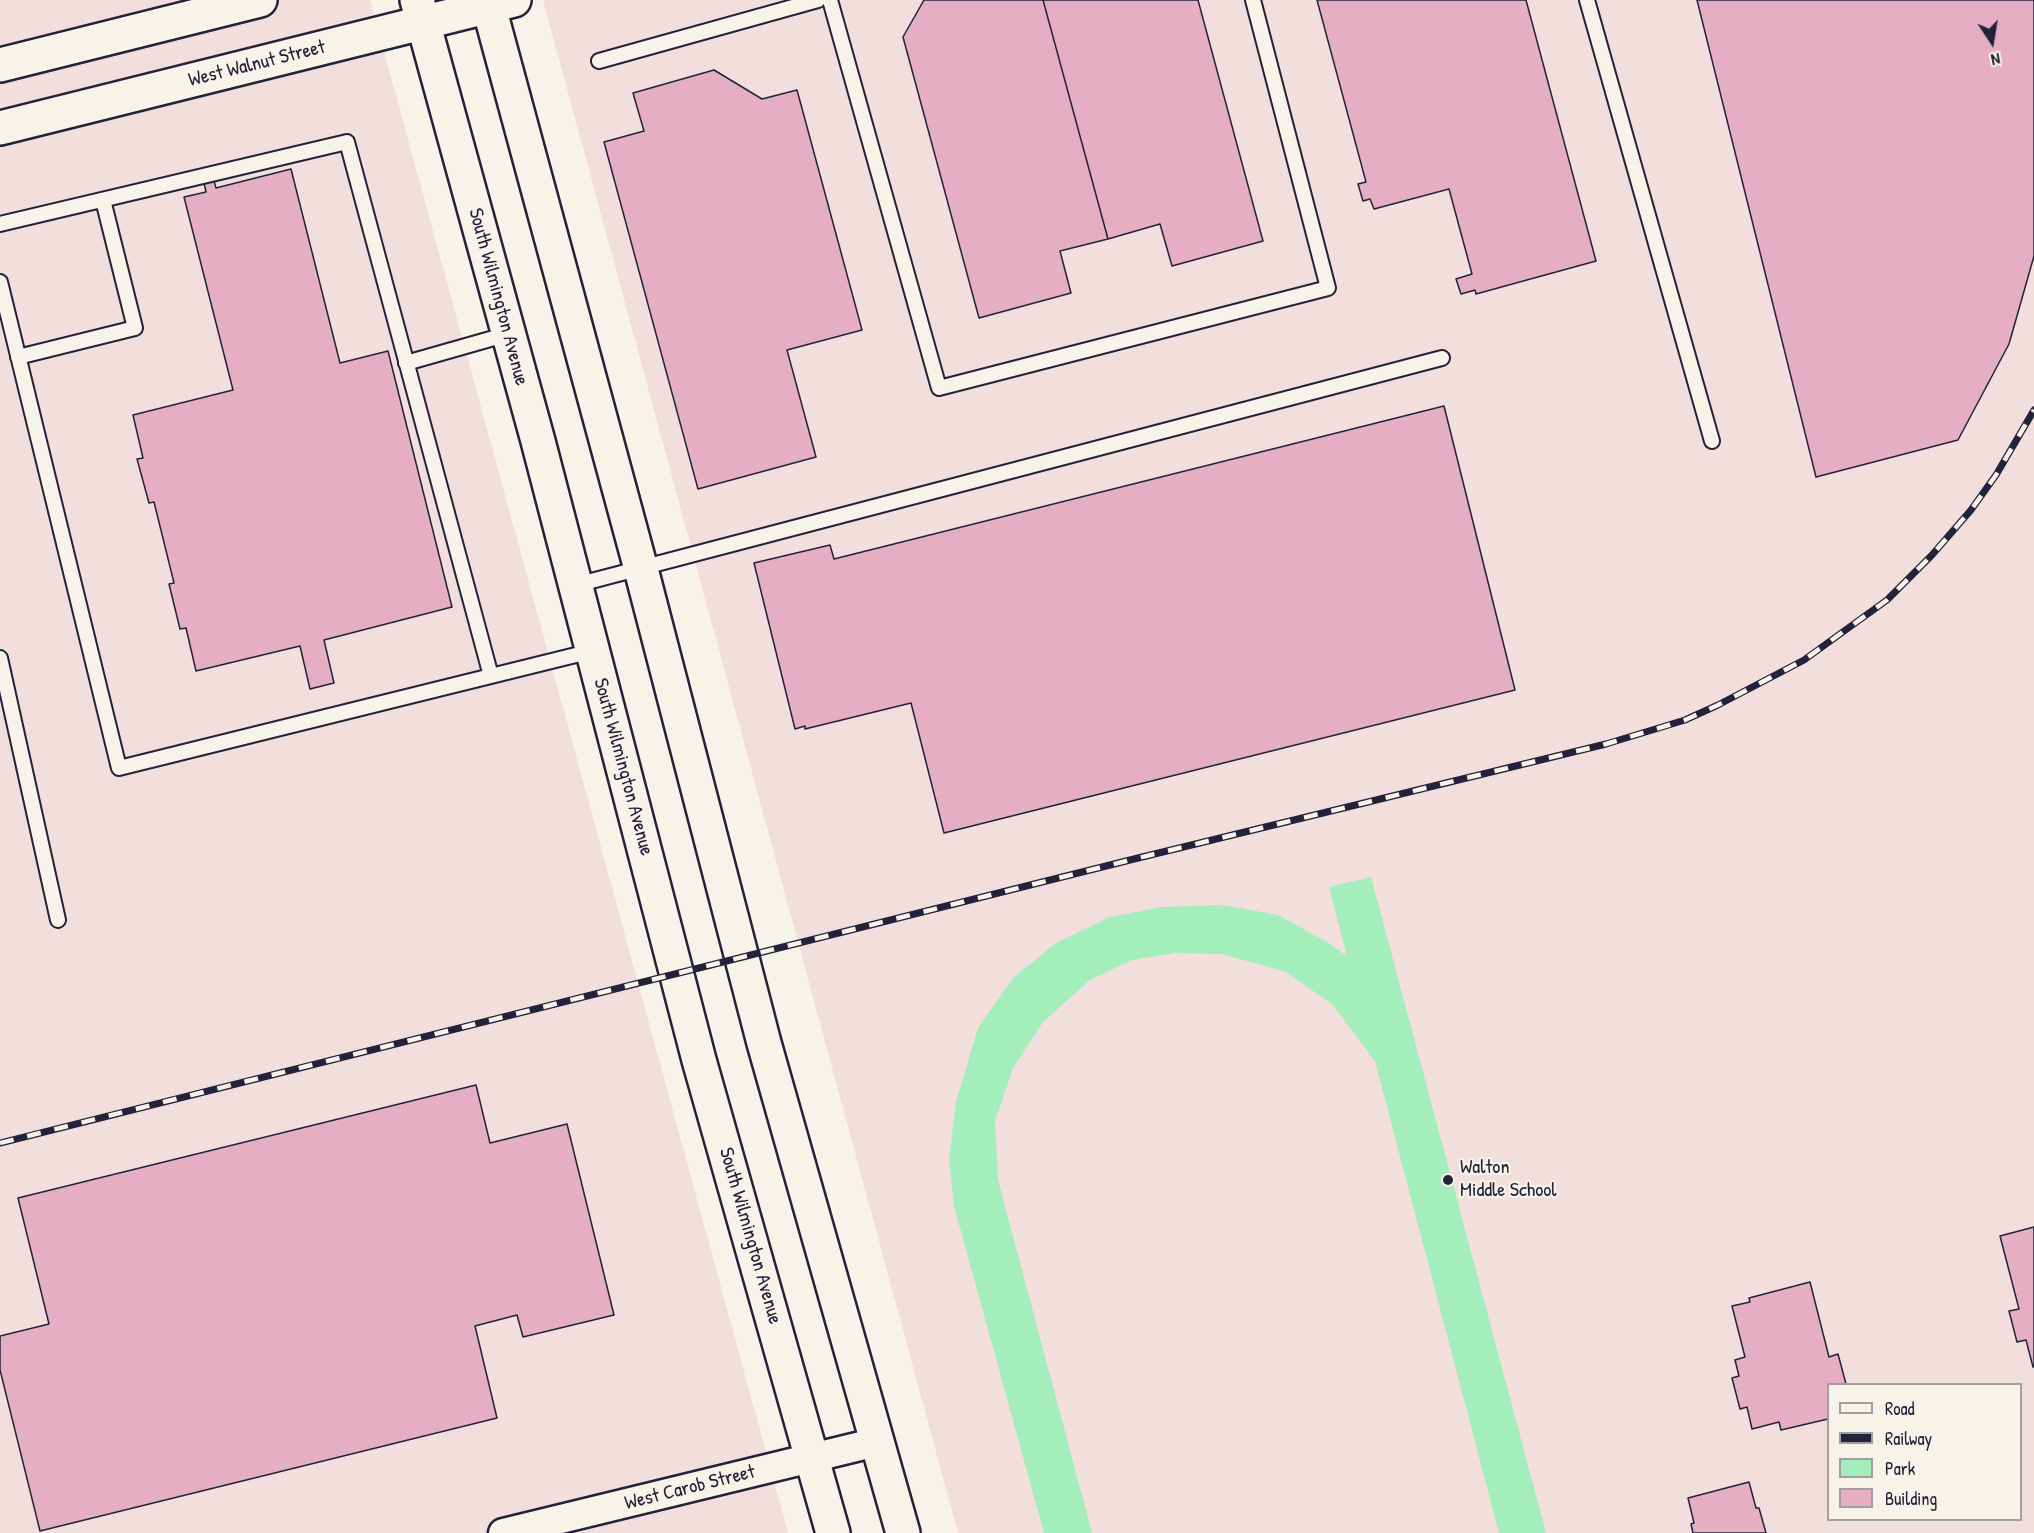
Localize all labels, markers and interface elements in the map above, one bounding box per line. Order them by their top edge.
north arrow [1962,12,2022,72]
street label: West Walnut Street [186,35,328,93]
text: N [1989,48,2002,71]
street label: South Wilmington Avenue [463,206,533,388]
street label: South Wilmington Avenue [588,676,658,858]
street label: South Wilmington Avenue [713,1145,787,1327]
place label: Walton Middle School [1460,1156,1557,1203]
marker: Walton Middle School [1441,1173,1455,1187]
legend [1827,1383,2022,1521]
text: Road [1885,1396,1915,1421]
text: Railway [1885,1426,1932,1451]
text: Park [1885,1456,1915,1481]
street label: West Carob Street [622,1460,758,1516]
text: Building [1885,1486,1937,1511]

